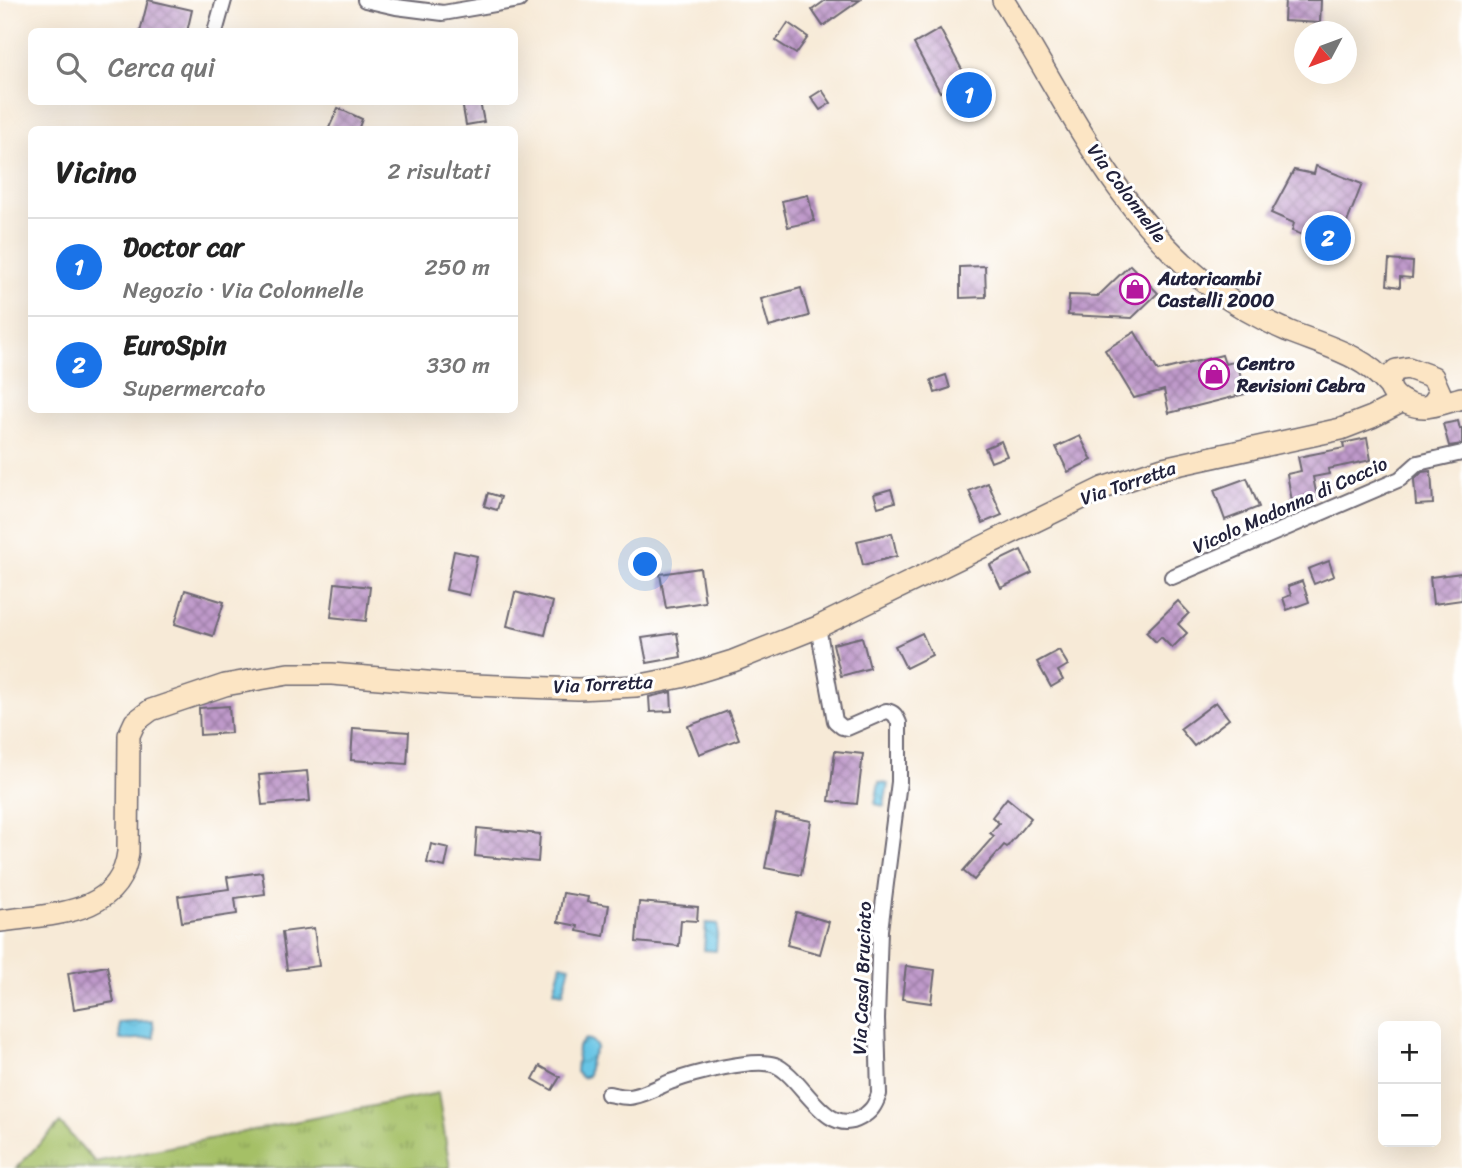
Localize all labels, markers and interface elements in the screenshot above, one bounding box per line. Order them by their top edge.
north arrow [1294,21,1357,84]
search box [28,28,518,105]
text: Cerca qui [108,44,215,90]
icon: search [52,48,90,86]
pin: 1 [946,69,992,121]
street label: Via Colonnelle [1078,136,1176,250]
text: Vicino [56,145,136,199]
text: 2 risultati [388,151,490,192]
pin: 2 [1305,212,1351,264]
text: Doctor car [123,224,243,270]
text: 1 [74,247,84,288]
text: 250 m [424,247,490,288]
place label: Autoricambi Castelli 2000 [1157,262,1274,317]
text: Negozio · Via Colonnelle [123,270,364,311]
shop icon: Autoricambi Castelli 2000 [1118,272,1152,306]
text: EuroSpin [123,322,227,368]
text: 2 [72,345,86,386]
text: 330 m [427,345,490,386]
place label: Centro Revisioni Cebra [1236,347,1366,402]
shop icon: Centro Revisioni Cebra [1197,357,1231,391]
text: Supermercato [123,368,265,409]
street label: Vicolo Madonna di Coccio [1187,447,1393,563]
street label: Via Torretta [1076,451,1181,515]
your location [628,547,662,581]
street label: Via Torretta [553,665,654,703]
street label: Via Casal Bruciato [843,900,881,1055]
map controls [1378,1021,1441,1147]
button: + [1378,1021,1441,1084]
button: − [1378,1084,1441,1147]

